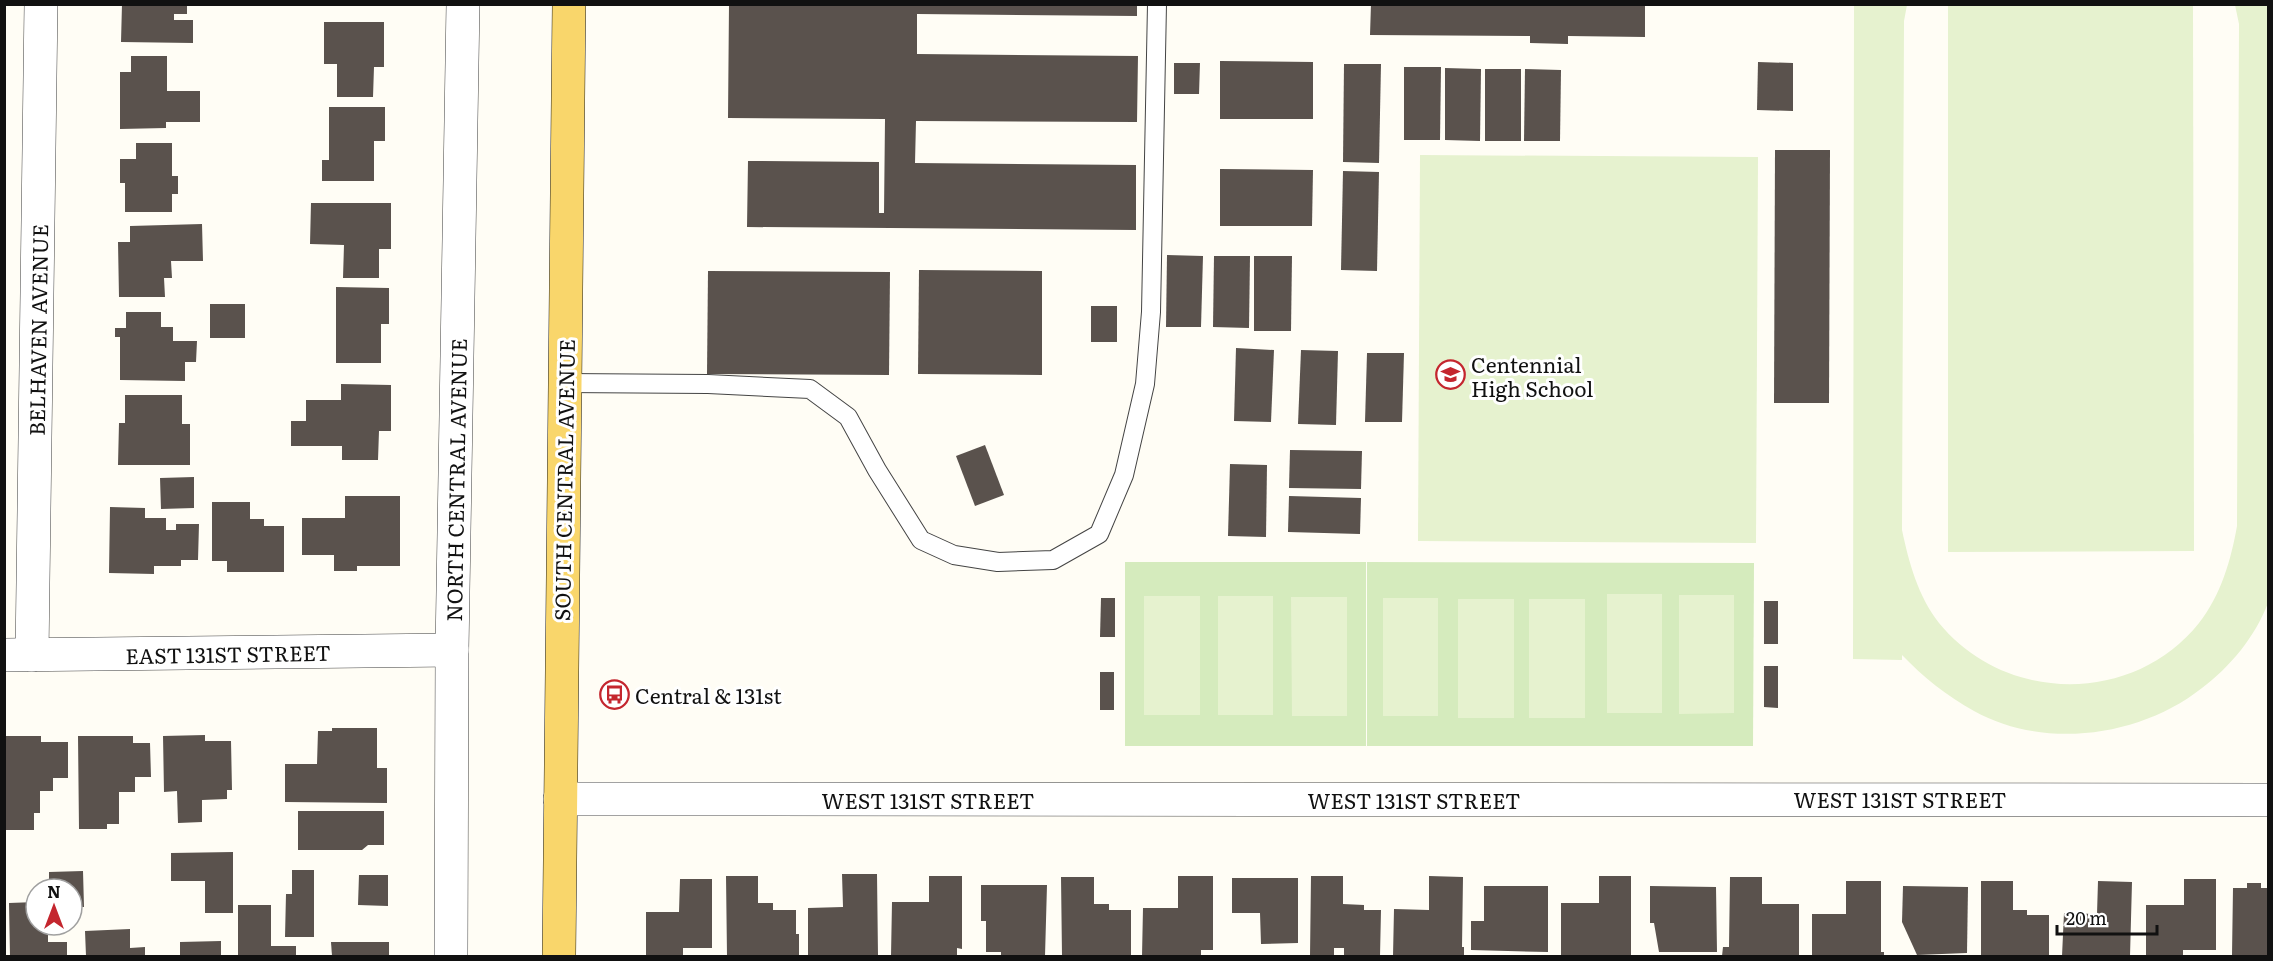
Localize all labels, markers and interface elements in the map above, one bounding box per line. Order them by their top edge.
street label: BELHAVEN AVENUE [20,224,54,436]
street label: NORTH CENTRAL AVENUE [437,338,473,622]
street label: SOUTH CENTRAL AVENUE [545,339,581,621]
place label: Centennial High School [1471,348,1593,403]
school or university icon: Centennial High School [1434,359,1466,391]
street label: EAST 131ST STREET [125,636,331,670]
bus stop icon: Central & 131st [598,678,630,710]
place label: Central & 131st [635,679,782,710]
street label: WEST 131ST STREET [1794,783,2006,814]
street label: WEST 131ST STREET [822,784,1034,815]
street label: WEST 131ST STREET [1308,784,1520,815]
north arrow [24,877,84,937]
text: N [47,879,61,903]
scale bar [2057,898,2158,936]
text: 20 m [2066,904,2107,931]

